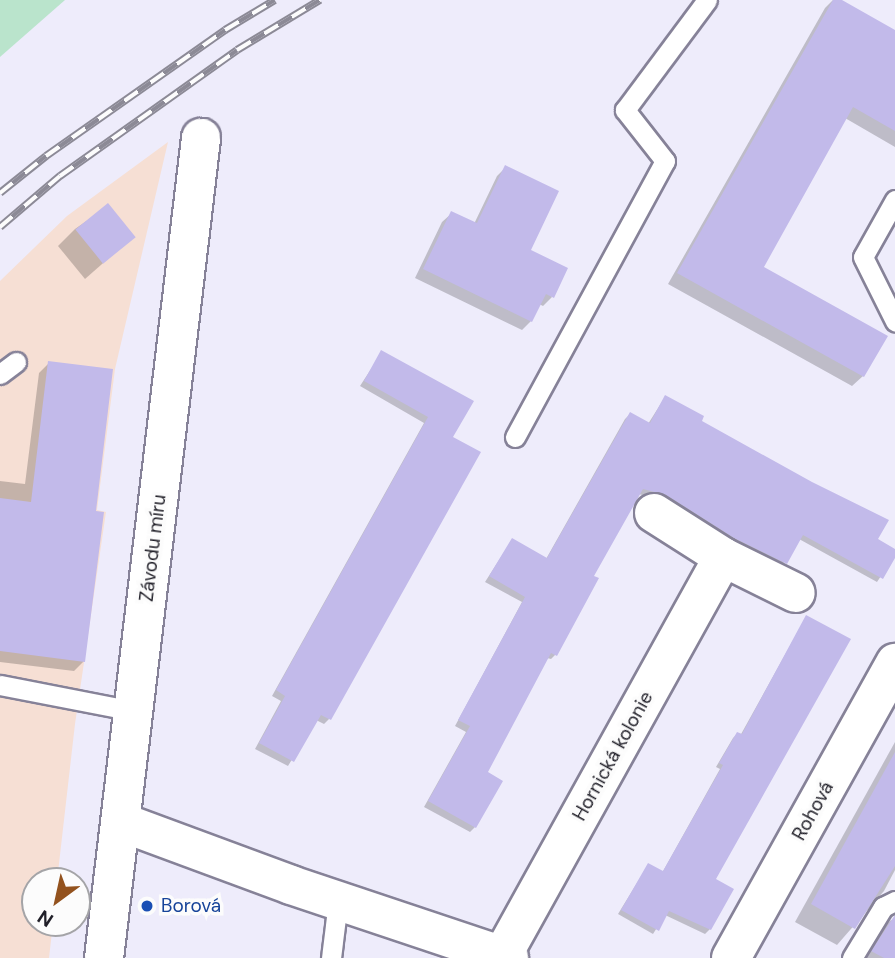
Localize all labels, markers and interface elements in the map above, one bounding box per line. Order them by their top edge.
street label: Závodu míru [135,493,171,603]
street label: Hornická kolonie [568,687,658,825]
street label: Rohová [788,778,838,844]
north arrow [21,867,91,937]
place label: Borová [161,895,221,917]
marker: Borová [139,898,155,914]
text: N [33,904,58,933]

